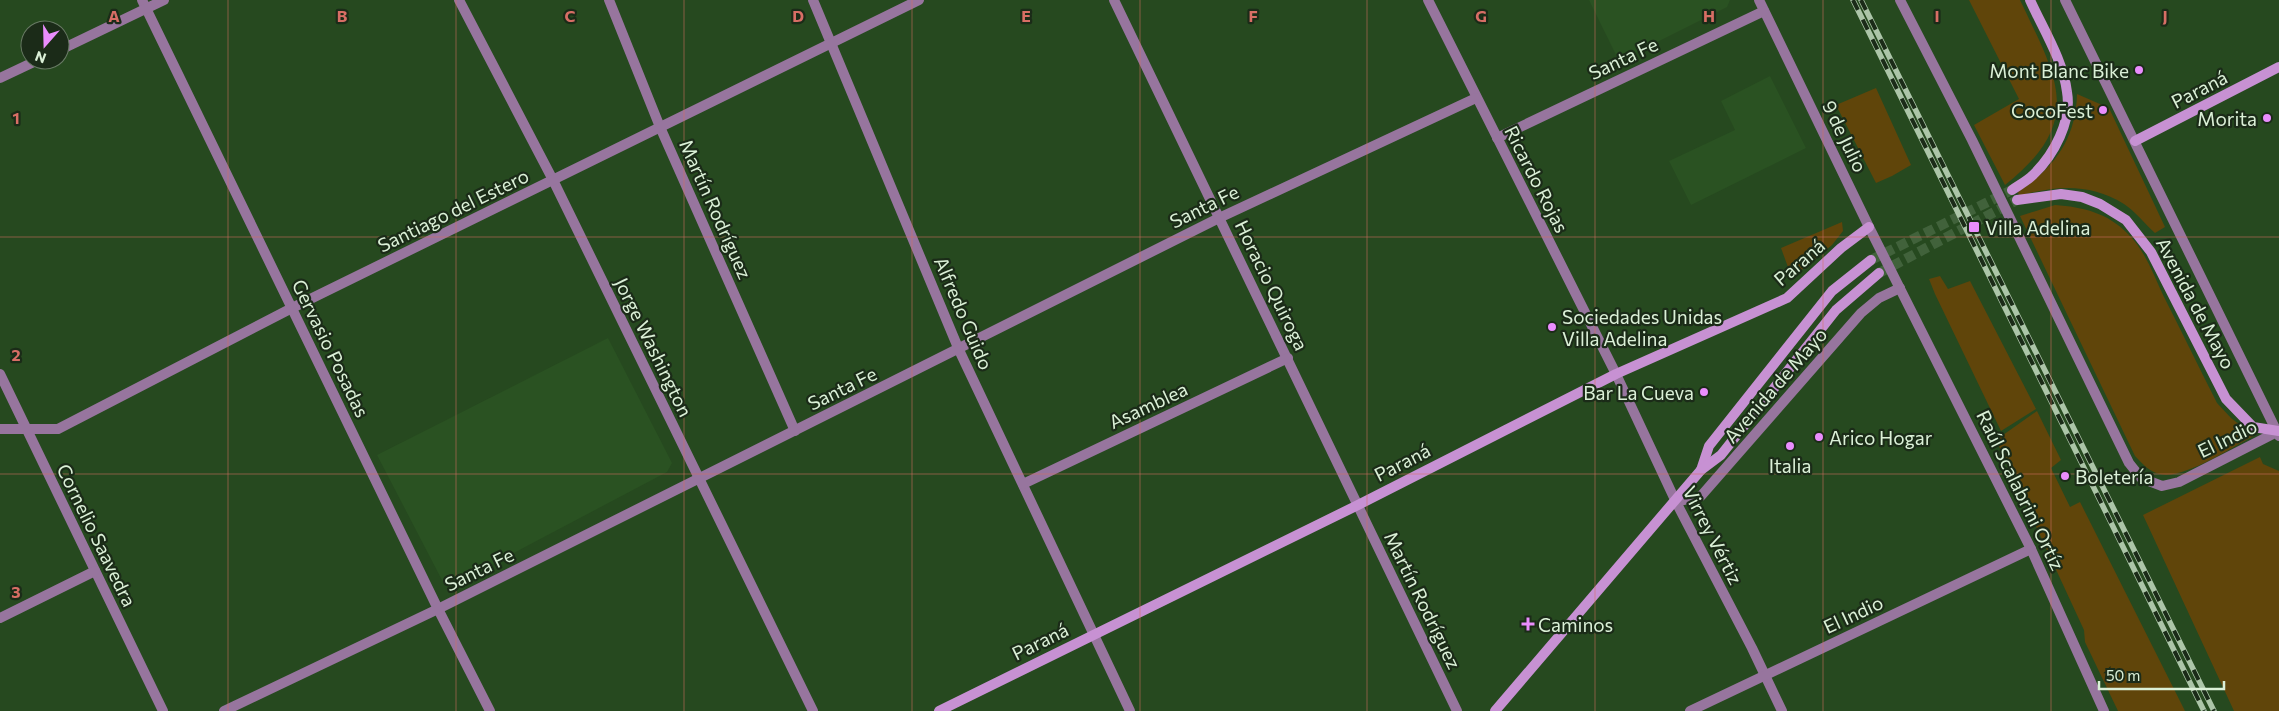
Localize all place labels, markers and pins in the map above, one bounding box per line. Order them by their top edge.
place label: Mont Blanc Bike [1989,59,2129,82]
marker: Mont Blanc Bike [2133,64,2145,76]
place label: CocoFest [2011,99,2093,122]
marker: CocoFest [2097,104,2109,116]
place label: Morita [2197,107,2257,130]
marker: Morita [2261,112,2273,124]
place label: Villa Adelina [1985,216,2090,239]
marker: Villa Adelina [1967,220,1981,234]
place label: Sociedades Unidas Villa Adelina [1562,305,1722,350]
marker: Sociedades Unidas Villa Adelina [1546,321,1558,333]
place label: Bar La Cueva [1583,381,1694,404]
marker: Bar La Cueva [1698,386,1710,398]
place label: Arico Hogar [1829,426,1933,449]
marker: Arico Hogar [1813,431,1825,443]
marker: Italia [1784,440,1796,452]
place label: Italia [1769,454,1811,477]
place label: Boletería [2075,465,2153,488]
marker: Boletería [2059,470,2071,482]
place label: Caminos [1538,613,1613,636]
marker: Caminos [1522,618,1534,630]

